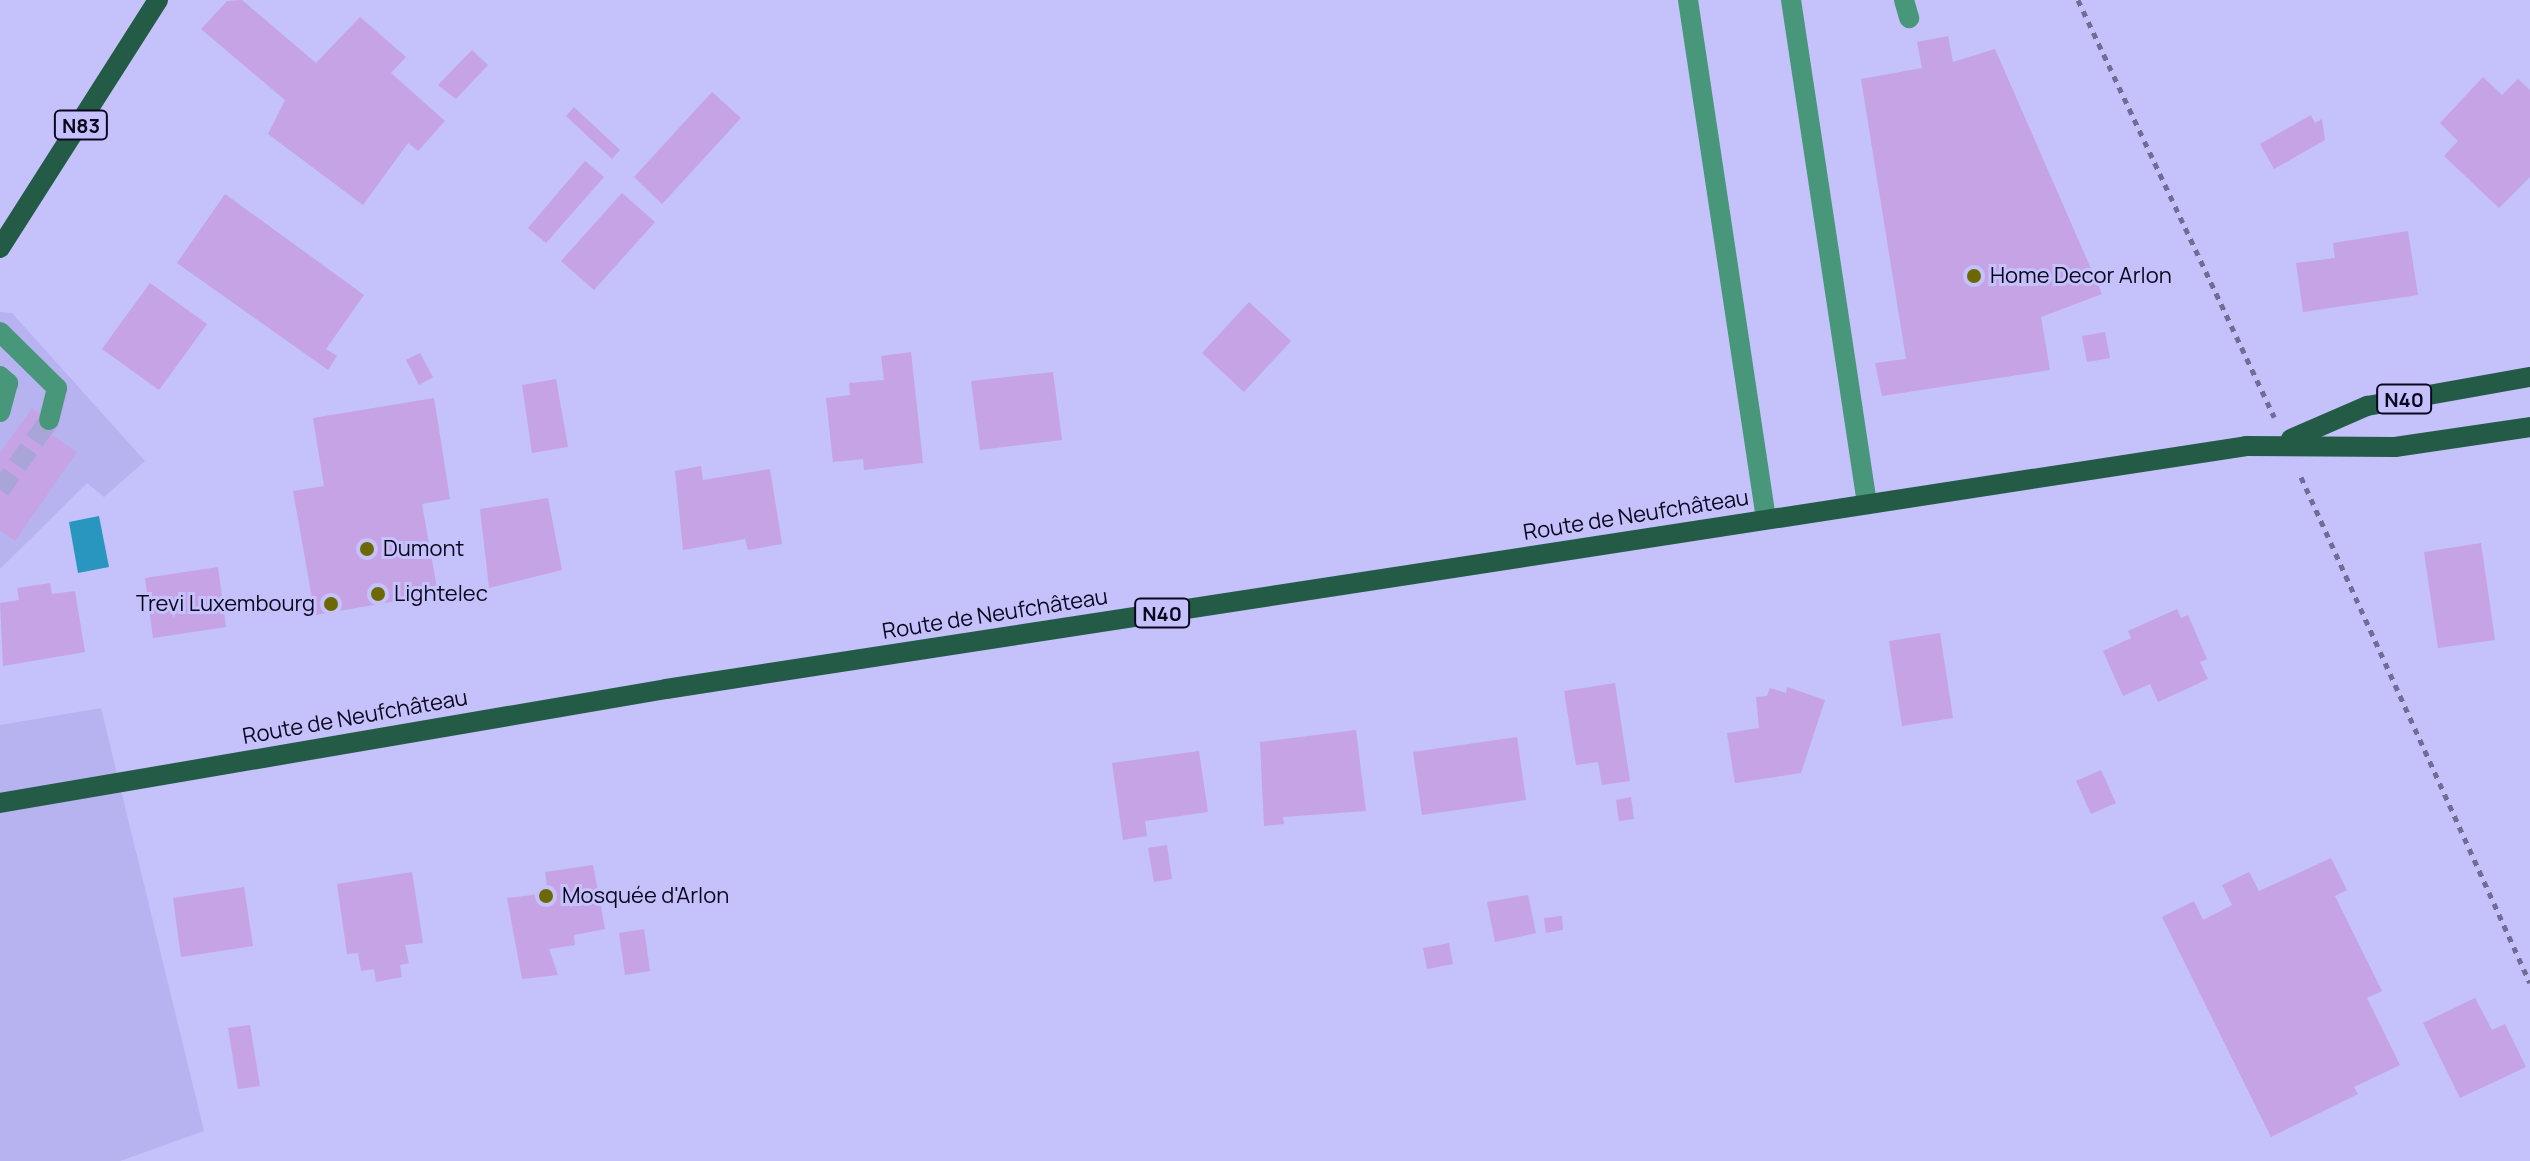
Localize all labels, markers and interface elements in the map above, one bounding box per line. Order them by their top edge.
road number: N83 [53,109,109,141]
place label: Home Decor Arlon [1990,263,2172,289]
marker: Home Decor Arlon [1965,267,1983,285]
road number: N40 [2376,383,2432,415]
street label: Route de Neufchâteau [1521,484,1751,546]
place label: Dumont [383,536,464,562]
marker: Dumont [358,540,376,558]
place label: Lightelec [394,581,488,607]
street label: Route de Neufchâteau [880,583,1110,645]
marker: Lightelec [369,585,387,603]
place label: Trevi Luxembourg [136,591,315,617]
marker: Trevi Luxembourg [322,595,340,613]
road number: N40 [1134,597,1190,629]
street label: Route de Neufchâteau [240,684,470,750]
place label: Mosquée d'Arlon [562,883,729,909]
marker: Mosquée d'Arlon [537,887,555,905]

